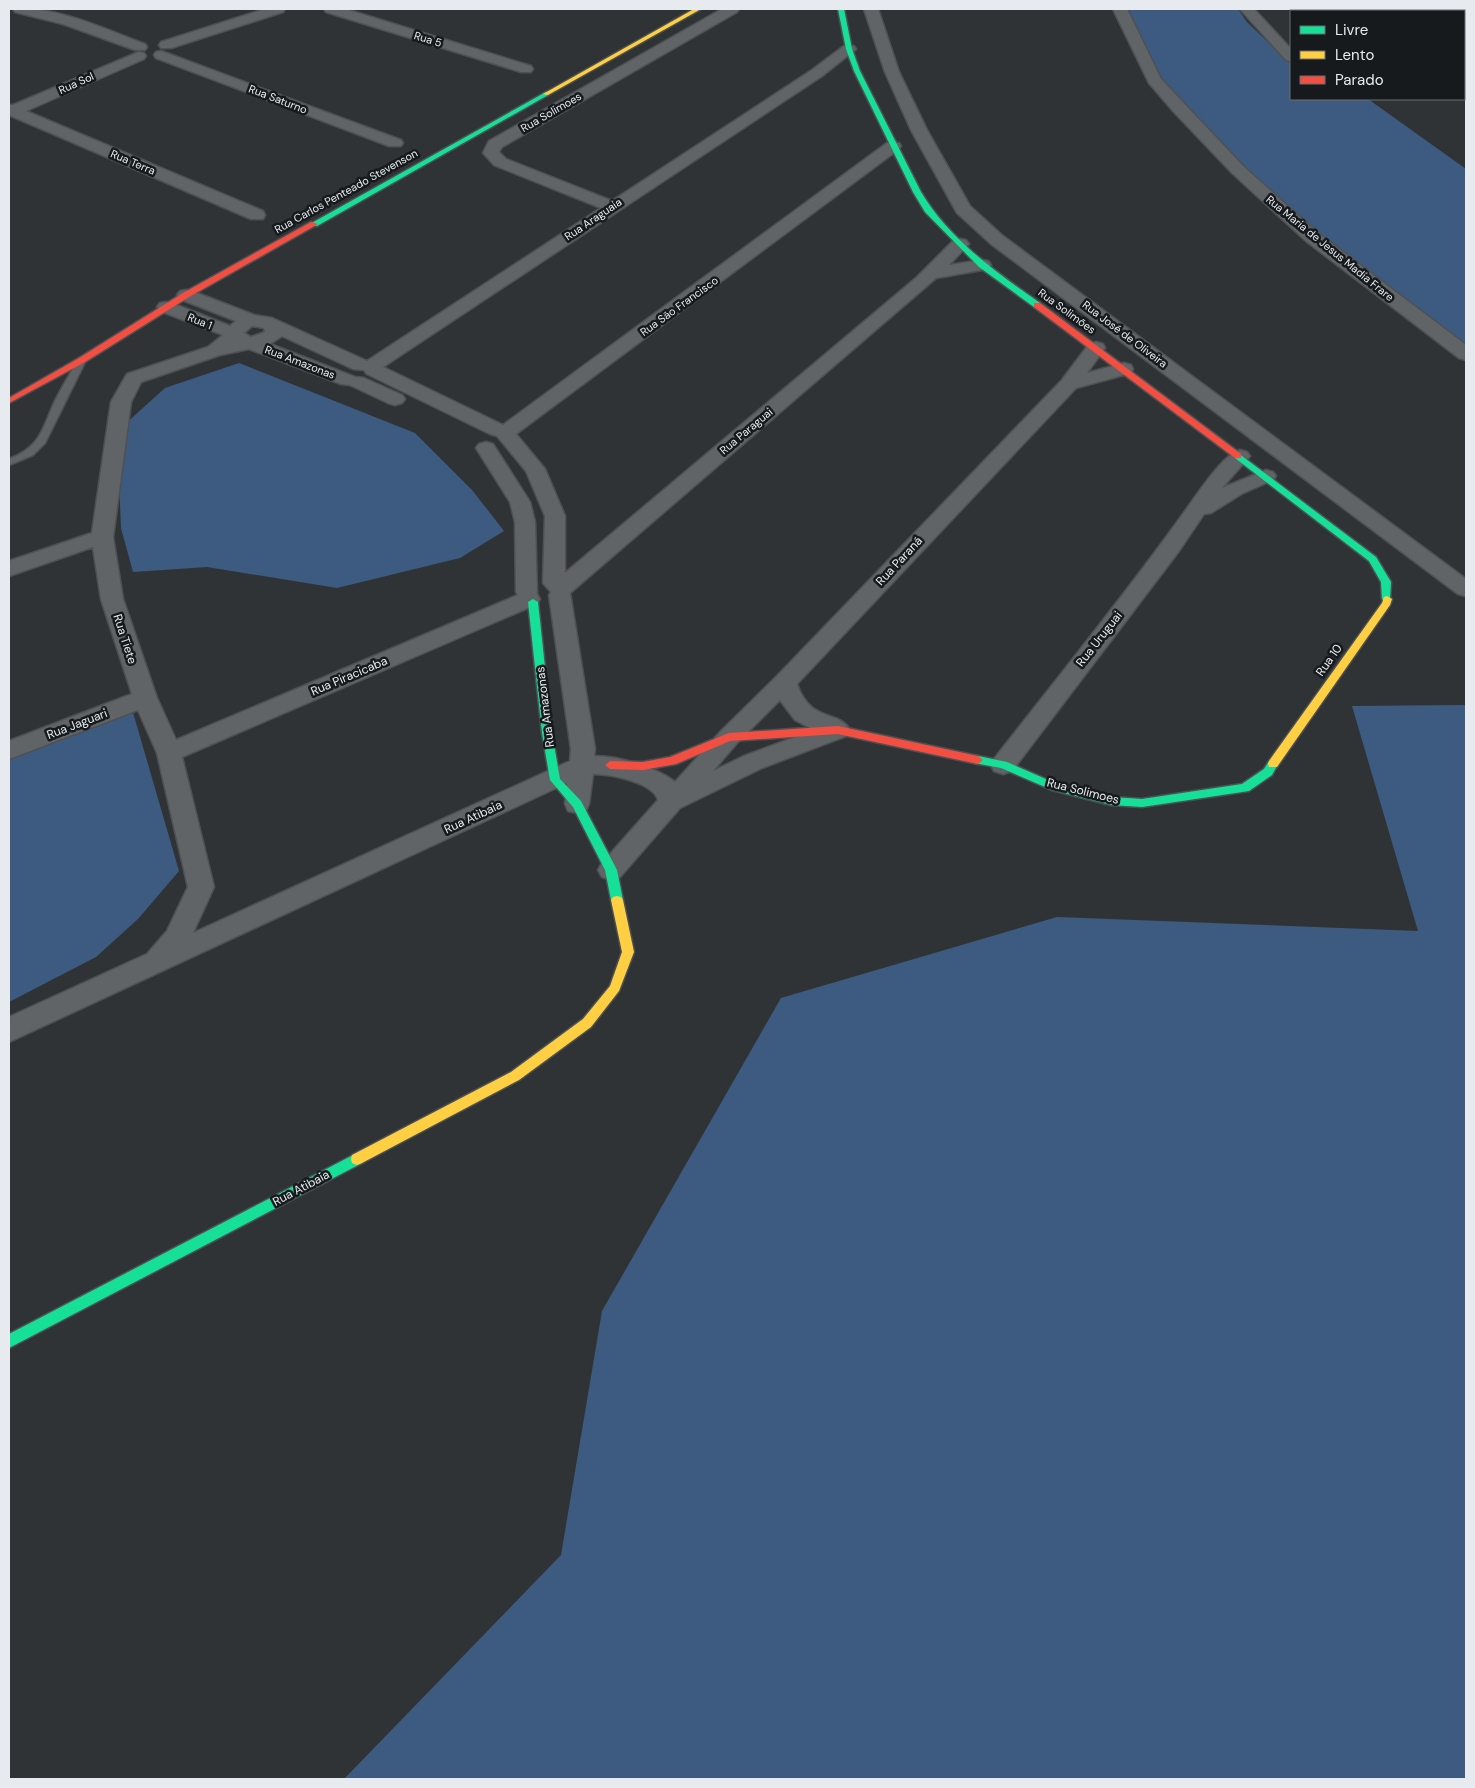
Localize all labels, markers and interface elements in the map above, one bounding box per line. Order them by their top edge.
legend [1290,10,1465,100]
text: Livre [1335,20,1368,40]
street label: Rua 5 [412,28,444,50]
text: Lento [1335,45,1374,65]
street label: Rua Sol [56,69,96,97]
text: Parado [1335,70,1384,90]
street label: Rua Saturno [247,81,309,117]
street label: Rua Solimoes [518,89,584,135]
street label: Rua Terra [108,146,158,178]
street label: Rua Carlos Penteado Stevenson [272,146,420,236]
street label: Rua Maria de Jesus Madia Frare [1263,192,1397,304]
street label: Rua Araguaia [562,195,624,243]
street label: Rua São Francisco [637,273,721,339]
street label: Rua Solimões [1035,285,1099,337]
street label: Rua José de Oliveira [1080,298,1170,370]
street label: Rua 1 [186,310,214,332]
street label: Rua Amazonas [263,342,337,382]
street label: Rua Paraguai [717,405,775,457]
street label: Rua Paraná [872,533,926,589]
street label: Rua Uruguai [1072,608,1126,670]
street label: Rua Tiete [109,612,141,666]
street label: Rua 10 [1312,641,1346,679]
street label: Rua Piracicaba [308,653,390,699]
street label: Rua Amazonas [532,666,558,748]
street label: Rua Jaguari [44,705,110,743]
street label: Rua Solimoes [1045,774,1121,808]
street label: Rua Atibaia [441,797,505,837]
street label: Rua Atibaia [270,1166,332,1210]

